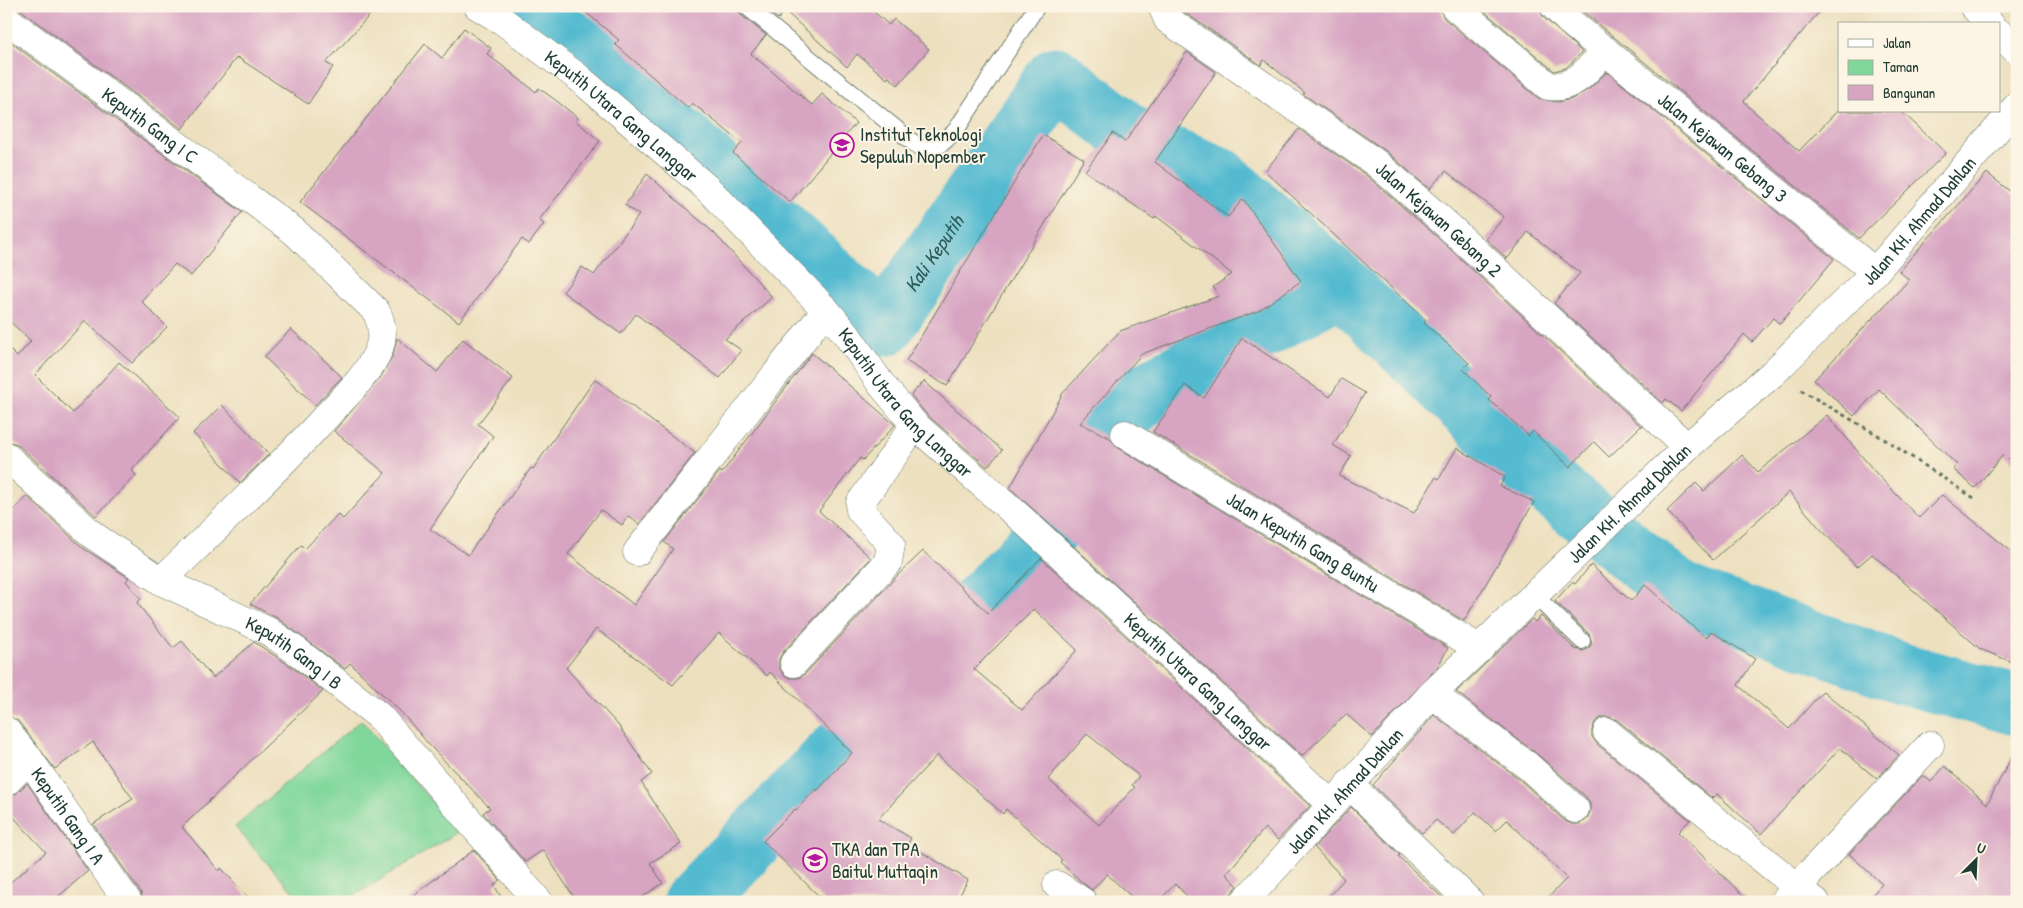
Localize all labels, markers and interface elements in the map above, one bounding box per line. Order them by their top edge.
legend [1838,22,2000,112]
text: Jalan [1883,32,1911,53]
street label: Keputih Utara Gang Langgar [540,44,704,188]
text: Taman [1883,56,1919,77]
street label: Keputih Gang I C [97,81,204,169]
text: Bangunan [1883,82,1936,103]
street label: Jalan Kejawan Gebang 3 [1652,86,1793,208]
place label: Institut Teknologi Sepuluh Nopember [860,121,987,169]
school or university icon: Institut Teknologi Sepuluh Nopember [829,132,855,158]
street label: Jalan KH. Ahmad Dahlan [1856,151,1982,291]
street label: Jalan Kejawan Gebang 2 [1370,156,1508,282]
water label: Kali Keputih [898,208,970,297]
street label: Keputih Utara Gang Langgar [833,322,979,484]
street label: Jalan KH. Ahmad Dahlan [1562,437,1697,569]
street label: Jalan Keputih Gang Buntu [1222,485,1385,598]
street label: Keputih Utara Gang Langgar [1118,607,1278,757]
street label: Keputih Gang I B [241,609,348,695]
street label: Jalan KH. Ahmad Dahlan [1281,722,1409,860]
street label: Keputih Gang I A [25,762,111,869]
place label: TKA dan TPA Baitul Muttaqin [832,836,938,884]
north arrow [1950,836,2000,886]
text: U [1974,837,1989,858]
school or university icon: TKA dan TPA Baitul Muttaqin [802,847,828,873]

